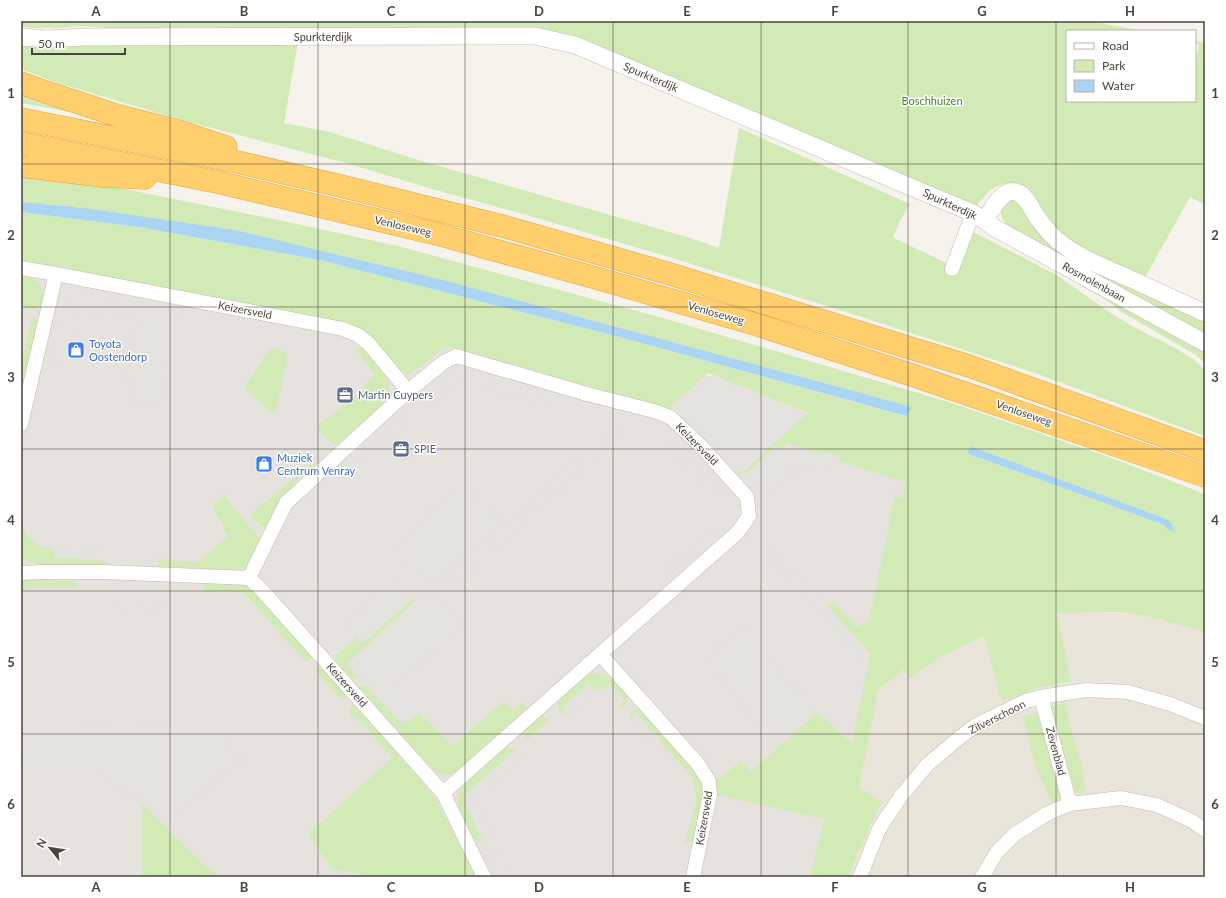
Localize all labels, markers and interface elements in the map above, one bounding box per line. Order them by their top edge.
text: A [90,3,101,19]
text: B [240,3,249,19]
text: C [387,3,396,19]
text: D [534,3,544,19]
text: E [683,3,691,19]
text: F [831,3,839,19]
text: G [977,3,987,19]
text: H [1125,3,1135,19]
scale bar [32,30,125,56]
street label: Spurkterdijk [294,30,353,43]
legend [1066,30,1196,102]
text: 50 m [38,36,65,51]
text: Road [1102,38,1129,53]
text: Park [1102,58,1126,73]
street label: Spurkterdijk [622,59,681,94]
text: Water [1102,78,1135,93]
text: 1 [7,85,15,101]
text: 1 [1211,85,1219,101]
park label: Boschhuizen [901,94,963,107]
street label: Spurkterdijk [921,185,980,222]
street label: Venloseweg [373,213,433,238]
text: 2 [7,227,15,243]
text: 2 [1211,227,1219,243]
street label: Rosmolenbaan [1060,259,1128,304]
street label: Keizersveld [217,298,273,321]
street label: Venloseweg [686,298,746,327]
place label: Toyota Oostendorp [89,337,147,363]
shop icon: Toyota Oostendorp [66,340,86,360]
text: 3 [7,369,15,385]
text: 3 [1211,369,1219,385]
office icon: Martin Cuypers [335,385,355,405]
place label: Martin Cuypers [358,388,433,401]
street label: Venloseweg [995,397,1054,428]
street label: Keizersveld [673,420,721,468]
office icon: SPIE [391,439,411,459]
place label: SPIE [414,442,436,455]
place label: Muziek Centrum Venray [277,451,355,477]
shop icon: Muziek Centrum Venray [254,454,274,474]
text: 4 [7,512,15,528]
text: 4 [1211,512,1219,528]
text: 5 [7,654,15,670]
text: 5 [1211,654,1219,670]
street label: Keizersveld [324,660,371,709]
street label: Zilverschoon [966,697,1027,736]
street label: Zevenblad [1044,725,1069,777]
street label: Keizersveld [692,790,715,846]
text: 6 [7,796,15,812]
text: 6 [1211,796,1219,812]
north arrow [30,828,70,868]
text: N [33,836,49,850]
text: A [90,879,101,895]
text: B [240,879,249,895]
text: C [387,879,396,895]
text: D [534,879,544,895]
text: E [683,879,691,895]
text: F [831,879,839,895]
text: G [977,879,987,895]
text: H [1125,879,1135,895]

